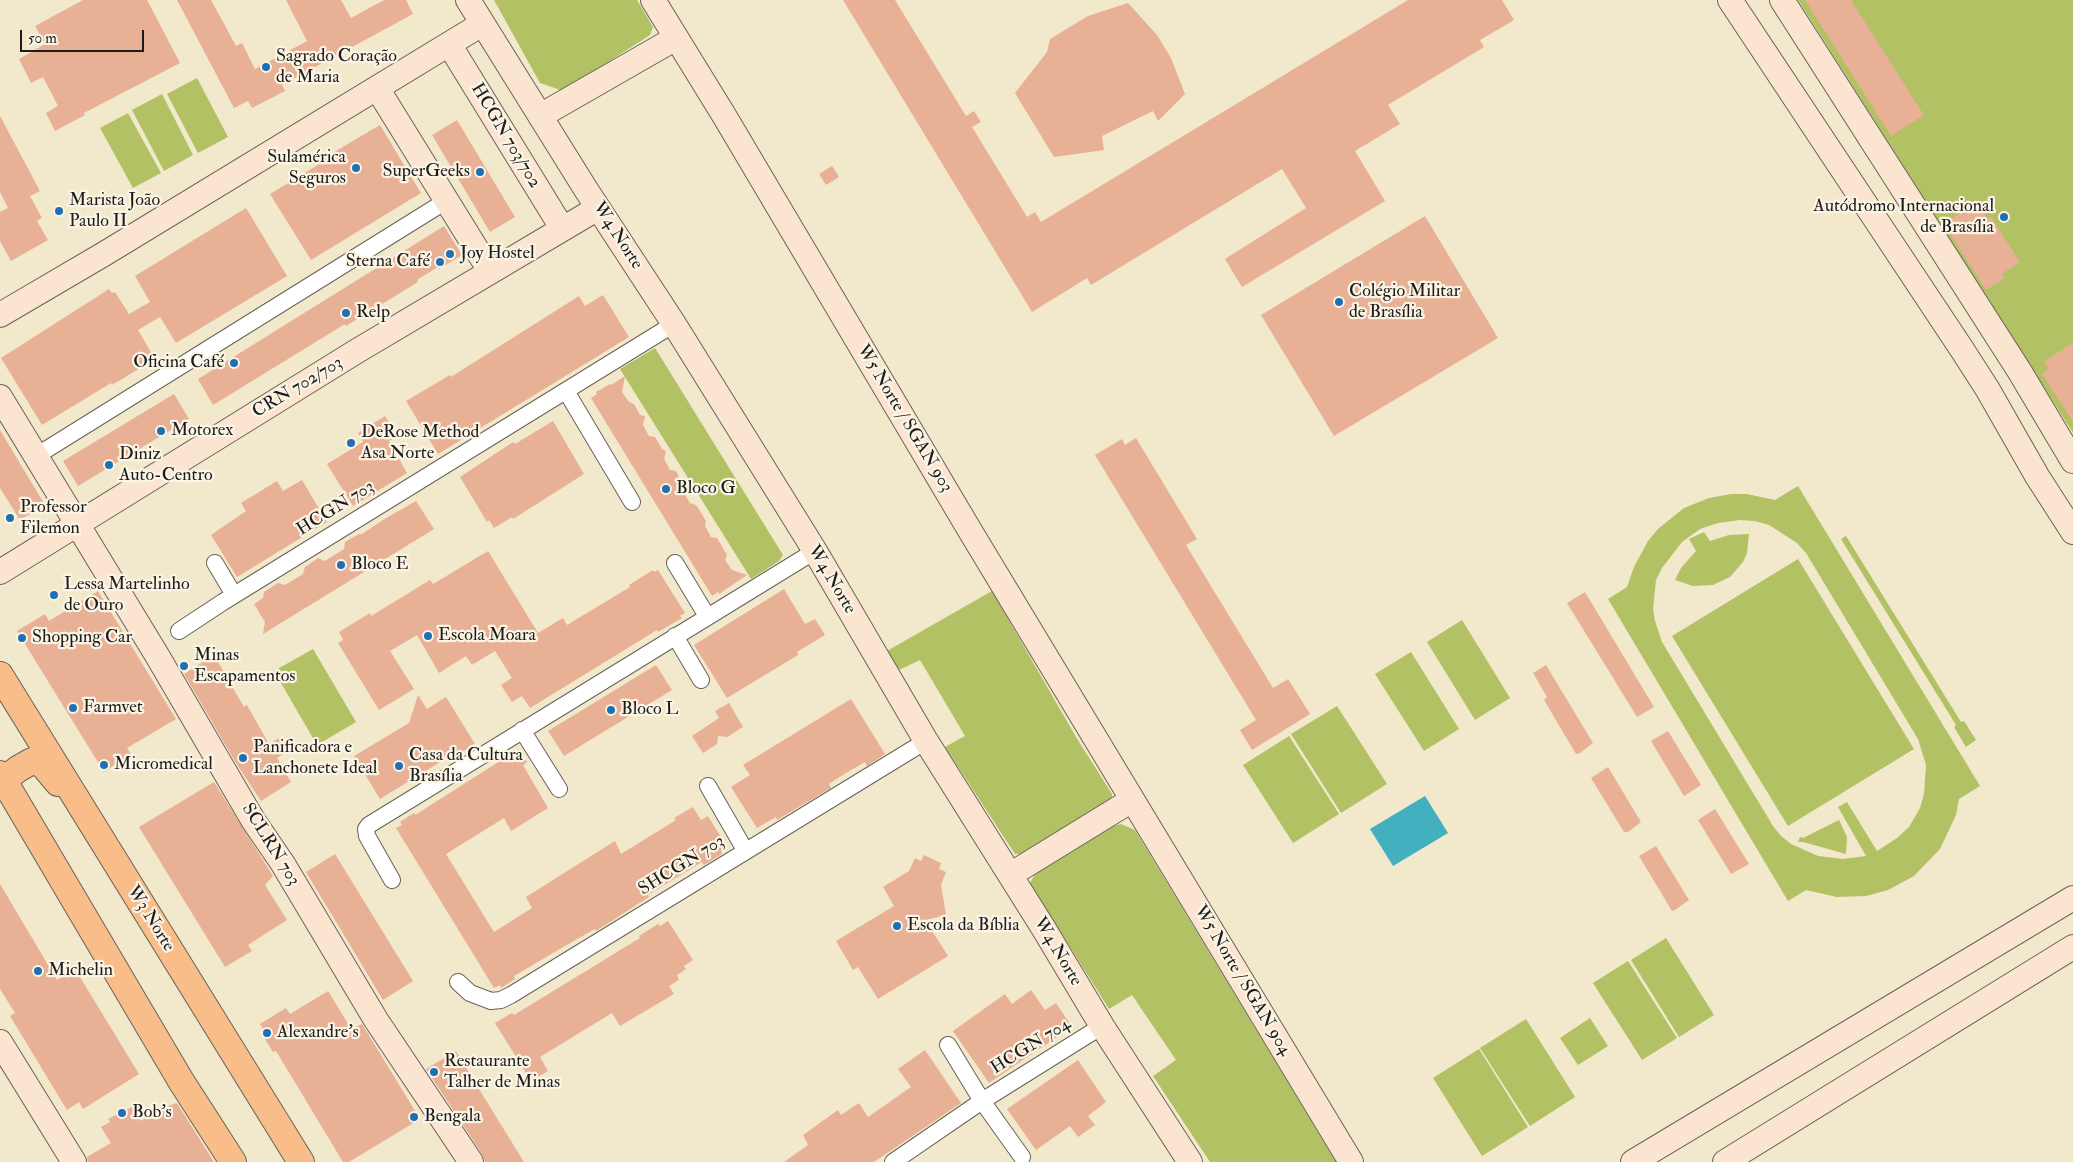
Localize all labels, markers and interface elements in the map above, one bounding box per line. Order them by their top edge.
scale bar [22,20,146,52]
text: 50 m [28,29,57,48]
place label: Sagrado Coração de Maria [276,46,397,88]
marker: Sagrado Coração de Maria [260,61,272,73]
street label: HCGN 703/702 [465,80,545,192]
place label: Sulamérica Seguros [267,147,346,190]
place label: SuperGeeks [383,161,470,183]
marker: Sulamérica Seguros [350,162,362,174]
marker: SuperGeeks [474,166,486,178]
place label: Marista João Paulo II [69,190,160,232]
place label: Autódromo Internacional de Brasília [1813,196,1994,238]
street label: W4 Norte [587,198,647,274]
marker: Marista João Paulo II [53,205,65,217]
marker: Autódromo Internacional de Brasília [1998,211,2010,223]
place label: Joy Hostel [460,243,535,265]
marker: Joy Hostel [444,248,456,260]
place label: Sterna Café [346,251,430,273]
marker: Sterna Café [434,256,446,268]
place label: Colégio Militar de Brasília [1349,281,1460,324]
marker: Colégio Militar de Brasília [1333,296,1345,308]
place label: Relp [356,302,390,324]
marker: Relp [340,307,352,319]
street label: W5 Norte / SGAN 903 [851,341,957,497]
place label: Oficina Café [133,352,224,374]
street label: CRN 702/703 [249,353,347,423]
marker: Oficina Café [228,357,240,369]
place label: Motorex [171,420,233,442]
place label: DeRose Method Asa Norte [361,422,479,464]
marker: Motorex [155,425,167,437]
marker: DeRose Method Asa Norte [345,437,357,449]
place label: Diniz Auto-Centro [119,444,213,486]
marker: Diniz Auto-Centro [103,459,115,471]
street label: HCGN 703 [293,477,379,541]
place label: Bloco G [676,478,736,500]
marker: Bloco G [660,483,672,495]
place label: Professor Filemon [20,497,87,540]
marker: Professor Filemon [4,512,16,524]
street label: W4 Norte [802,542,860,618]
place label: Bloco E [351,554,409,576]
marker: Bloco E [335,559,347,571]
place label: Lessa Martelinho de Ouro [64,574,190,616]
marker: Lessa Martelinho de Ouro [48,589,60,601]
place label: Escola Moara [438,625,536,647]
place label: Shopping Car [32,627,132,649]
marker: Escola Moara [422,630,434,642]
marker: Shopping Car [16,632,28,644]
place label: Minas Escapamentos [194,645,296,688]
marker: Minas Escapamentos [178,660,190,672]
place label: Farmvet [83,697,143,719]
place label: Bloco L [621,699,679,721]
marker: Farmvet [67,702,79,714]
marker: Bloco L [605,704,617,716]
place label: Panificadora e Lanchonete Ideal [253,737,377,780]
place label: Casa da Cultura Brasília [409,745,523,788]
marker: Panificadora e Lanchonete Ideal [237,752,249,764]
place label: Micromedical [114,754,213,776]
marker: Micromedical [98,759,110,771]
marker: Casa da Cultura Brasília [393,760,405,772]
street label: SCLRN 703 [236,800,304,890]
street label: SHCGN 703 [635,831,729,901]
street label: W3 Norte [121,882,179,956]
street label: W5 Norte / SGAN 904 [1189,902,1295,1060]
street label: W4 Norte [1028,914,1086,990]
place label: Escola da Bíblia [907,915,1020,937]
marker: Escola da Bíblia [891,920,903,932]
place label: Michelin [48,960,113,982]
marker: Michelin [32,965,44,977]
street label: HCGN 704 [987,1014,1075,1080]
place label: Alexandre's [277,1022,359,1044]
marker: Alexandre's [261,1027,273,1039]
place label: Restaurante Talher de Minas [444,1051,560,1094]
marker: Restaurante Talher de Minas [428,1066,440,1078]
place label: Bob's [132,1102,172,1124]
place label: Bengala [424,1106,481,1128]
marker: Bob's [116,1107,128,1119]
marker: Bengala [408,1111,420,1123]

